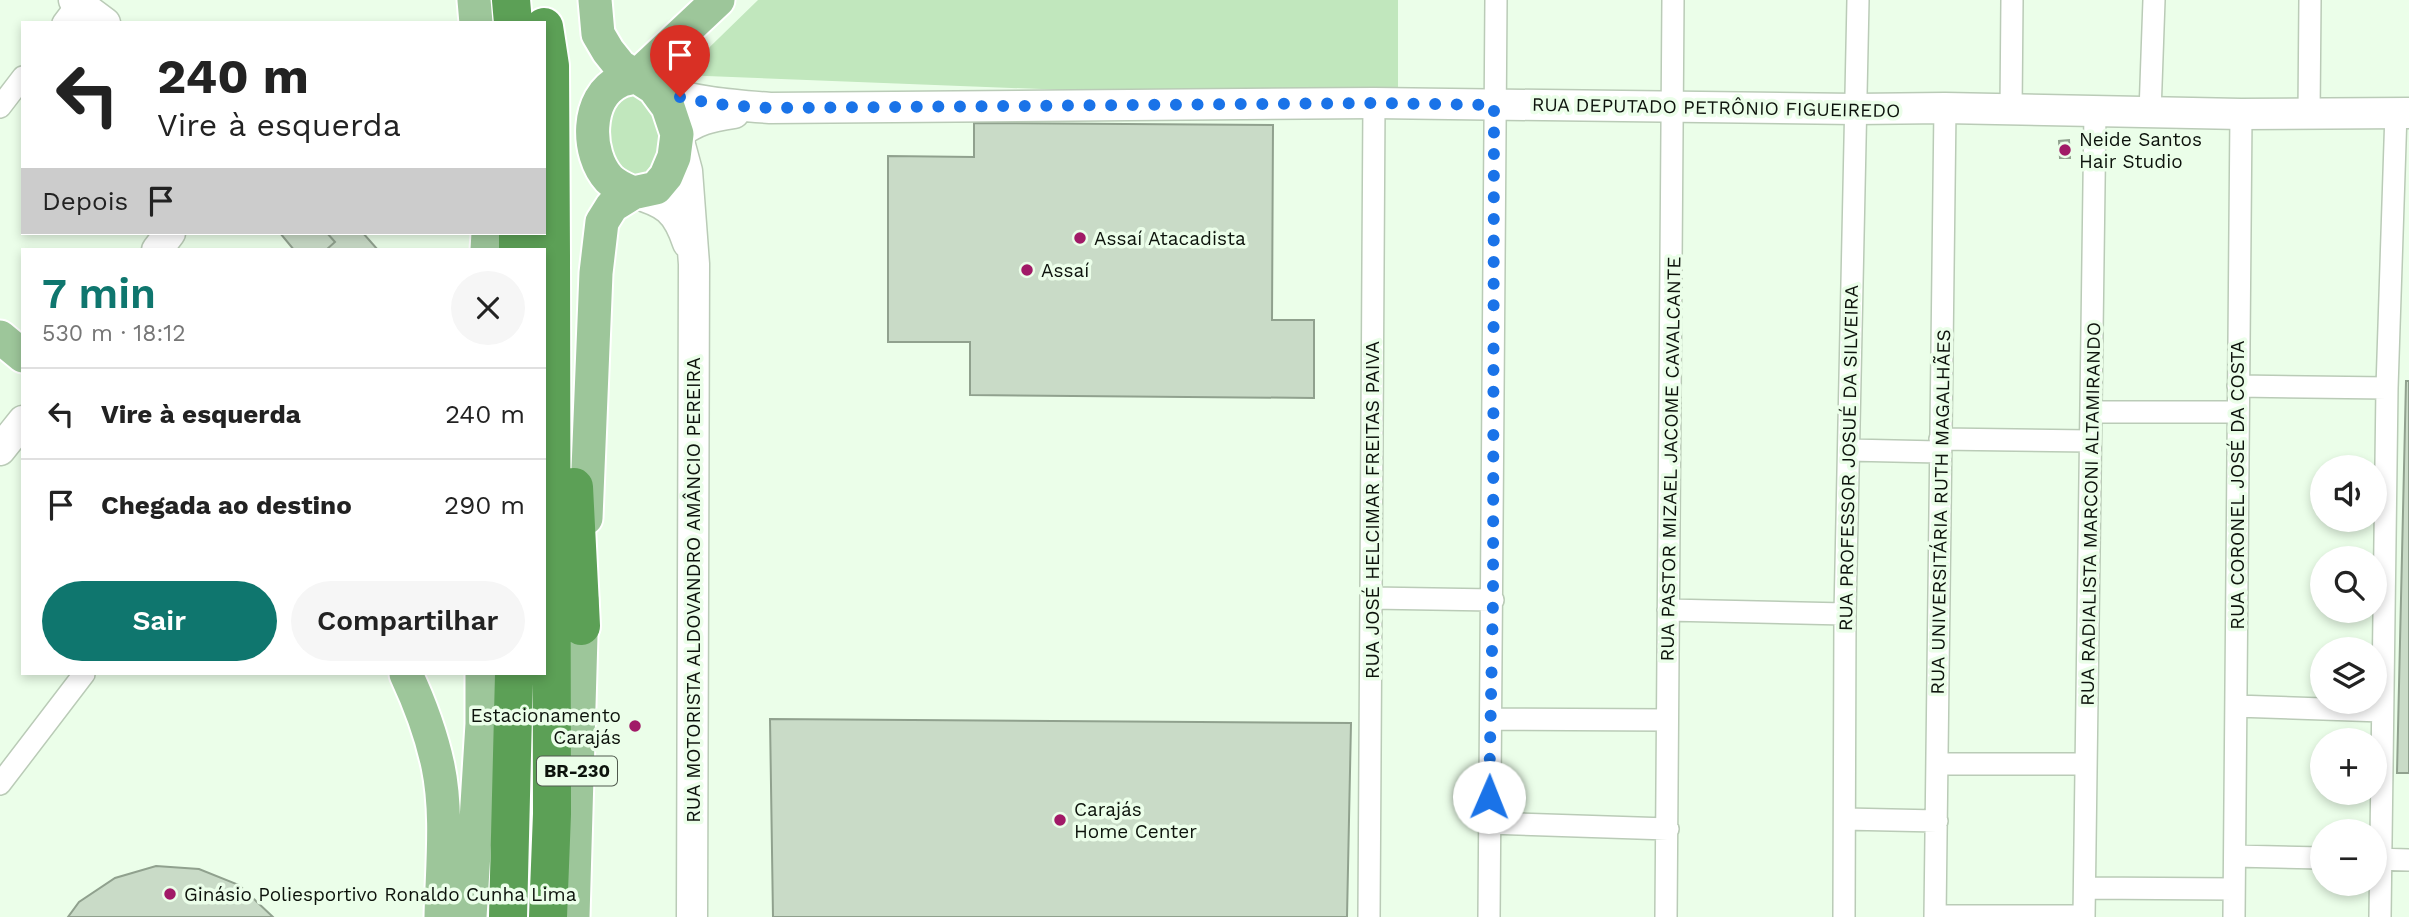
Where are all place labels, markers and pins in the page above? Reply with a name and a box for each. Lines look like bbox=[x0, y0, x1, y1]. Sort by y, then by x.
pin bbox=[650, 25, 710, 97]
place label: Neide Santos Hair Studio bbox=[2079, 128, 2202, 173]
marker: Neide Santos Hair Studio bbox=[2057, 142, 2073, 158]
place label: Assaí Atacadista bbox=[1094, 227, 1246, 250]
marker: Assaí Atacadista bbox=[1072, 230, 1088, 246]
place label: Assaí bbox=[1041, 259, 1089, 282]
marker: Assaí bbox=[1019, 262, 1035, 278]
place label: Estacionamento Carajás bbox=[470, 704, 621, 749]
marker: Estacionamento Carajás bbox=[627, 718, 643, 734]
place label: Carajás Home Center bbox=[1074, 798, 1197, 843]
marker: Carajás Home Center bbox=[1052, 812, 1068, 828]
place label: Ginásio Poliesportivo Ronaldo Cunha Lima bbox=[184, 883, 577, 906]
marker: Ginásio Poliesportivo Ronaldo Cunha Lima bbox=[162, 886, 178, 902]

